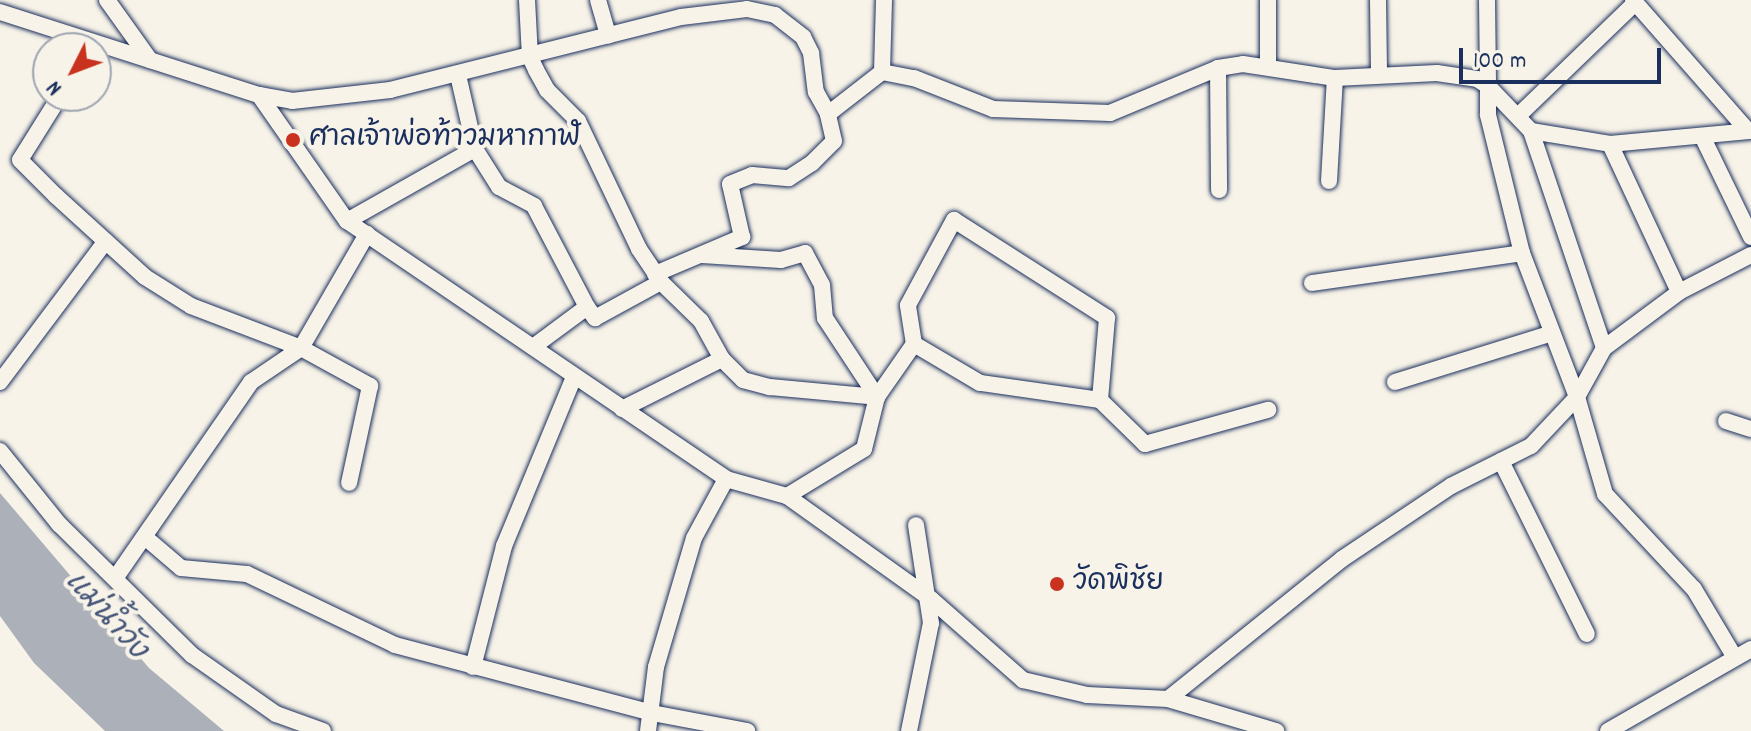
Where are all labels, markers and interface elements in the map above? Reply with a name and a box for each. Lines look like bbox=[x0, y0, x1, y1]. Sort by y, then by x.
north arrow bbox=[32, 32, 112, 112]
scale bar bbox=[1463, 32, 1665, 82]
text: 100 m bbox=[1473, 45, 1526, 79]
text: N bbox=[40, 73, 70, 101]
place label: ศาลเจ้าพ่อท้าวมหากาฬ bbox=[309, 123, 580, 157]
marker: ศาลเจ้าพ่อท้าวมหากาฬ bbox=[284, 131, 302, 149]
water label: แม่น้ำวัง bbox=[55, 566, 153, 668]
place label: วัดพิชัย bbox=[1073, 567, 1164, 601]
marker: วัดพิชัย bbox=[1048, 575, 1066, 593]

